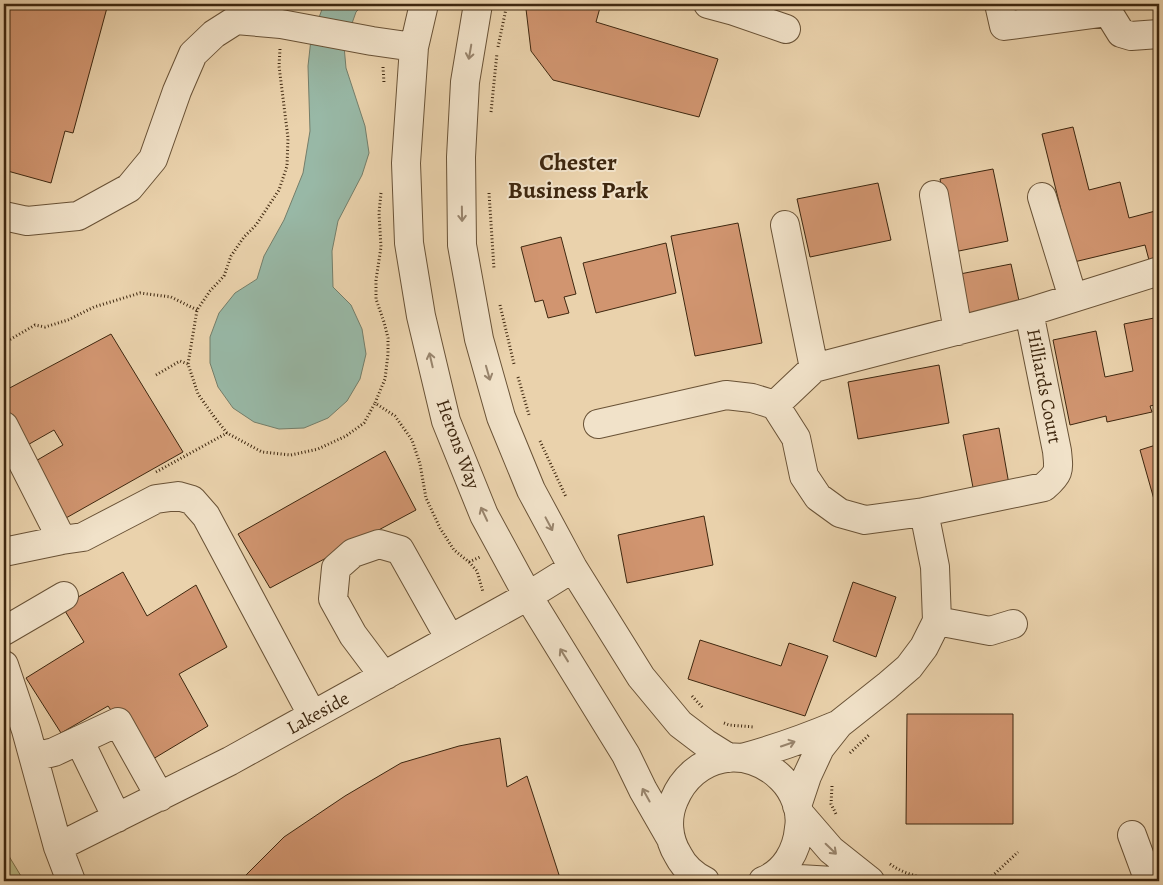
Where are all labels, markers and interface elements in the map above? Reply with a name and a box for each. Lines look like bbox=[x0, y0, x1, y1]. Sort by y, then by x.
one-way arrow bbox=[464, 43, 474, 59]
district label: Chester Business Park bbox=[508, 146, 649, 206]
one-way arrow bbox=[457, 206, 467, 222]
street label: Hilliards Court bbox=[1020, 326, 1068, 446]
one-way arrow bbox=[426, 353, 435, 369]
one-way arrow bbox=[484, 365, 494, 381]
street label: Herons Way bbox=[430, 395, 486, 493]
one-way arrow bbox=[479, 507, 488, 522]
one-way arrow bbox=[544, 516, 554, 531]
one-way arrow bbox=[559, 648, 569, 662]
street label: Lakeside bbox=[282, 685, 354, 741]
one-way arrow bbox=[780, 739, 796, 748]
one-way arrow bbox=[641, 788, 651, 803]
one-way arrow bbox=[825, 843, 837, 855]

